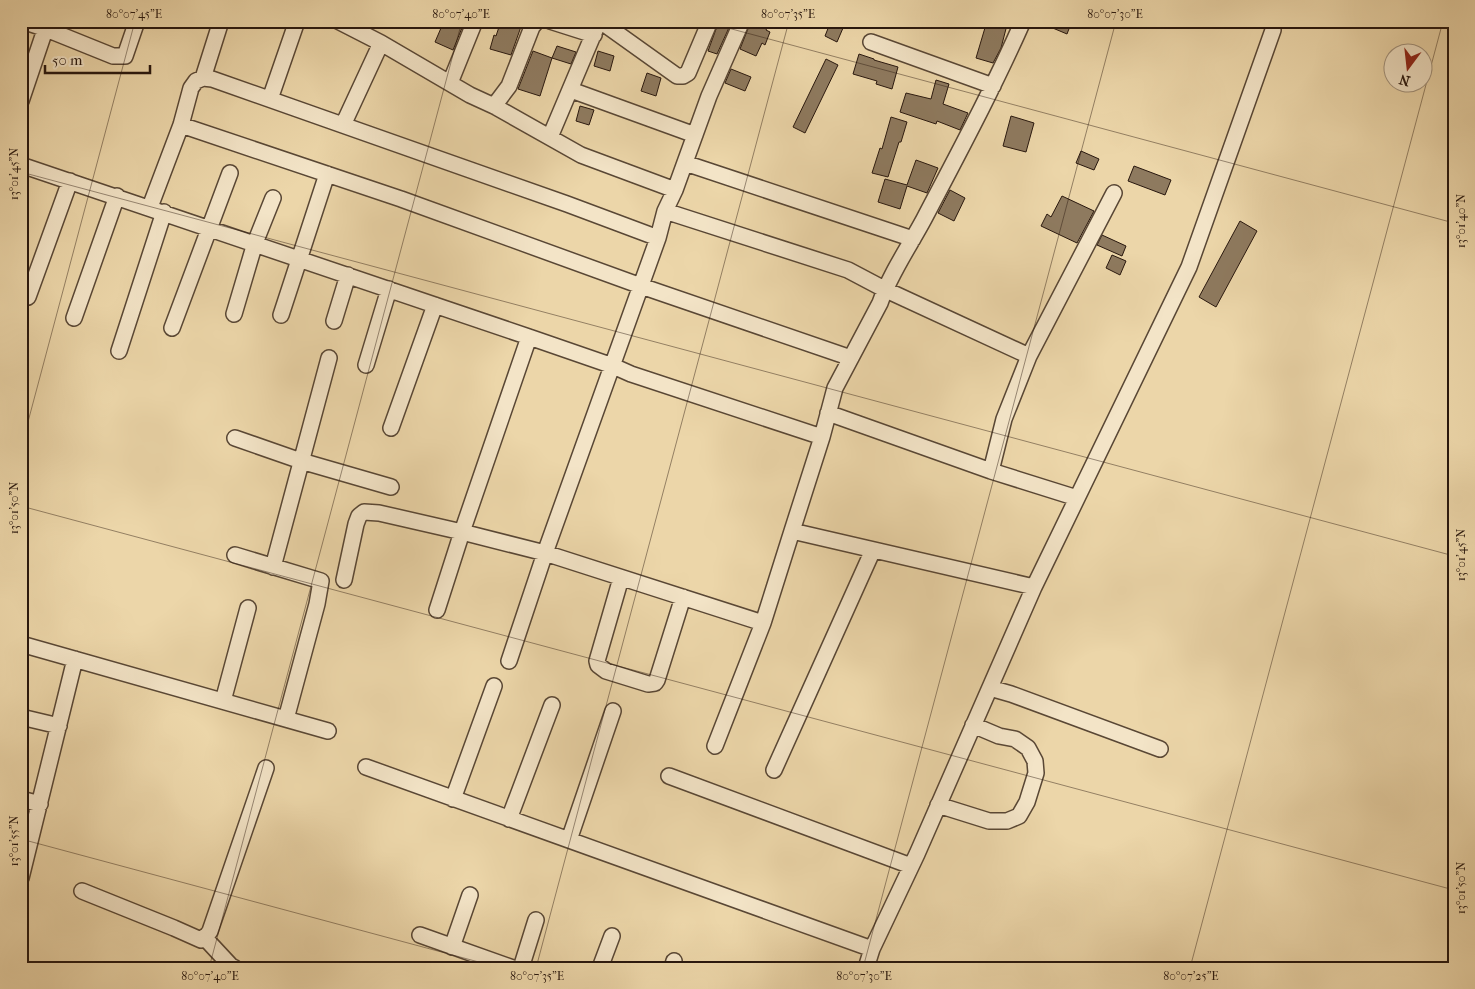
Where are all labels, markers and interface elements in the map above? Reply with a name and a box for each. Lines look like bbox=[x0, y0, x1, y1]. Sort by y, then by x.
text: 80°07'45"E bbox=[106, 7, 162, 21]
text: 80°07'40"E bbox=[432, 7, 490, 21]
text: 80°07'35"E bbox=[761, 7, 815, 21]
text: 80°07'30"E bbox=[1087, 7, 1143, 21]
scale bar bbox=[45, 42, 150, 74]
north arrow bbox=[1382, 42, 1432, 92]
text: 50 m bbox=[52, 51, 83, 69]
text: N bbox=[1397, 70, 1412, 90]
text: 13°01'45"N bbox=[7, 148, 21, 200]
text: 13°01'40"N bbox=[1454, 194, 1468, 248]
text: 13°01'50"N bbox=[7, 482, 21, 534]
text: 13°01'45"N bbox=[1454, 529, 1468, 581]
text: 13°01'55"N bbox=[7, 815, 21, 867]
text: 13°01'50"N bbox=[1454, 862, 1468, 914]
text: 80°07'40"E bbox=[181, 969, 239, 983]
text: 80°07'35"E bbox=[510, 969, 564, 983]
text: 80°07'30"E bbox=[836, 969, 892, 983]
text: 80°07'25"E bbox=[1163, 969, 1219, 983]

